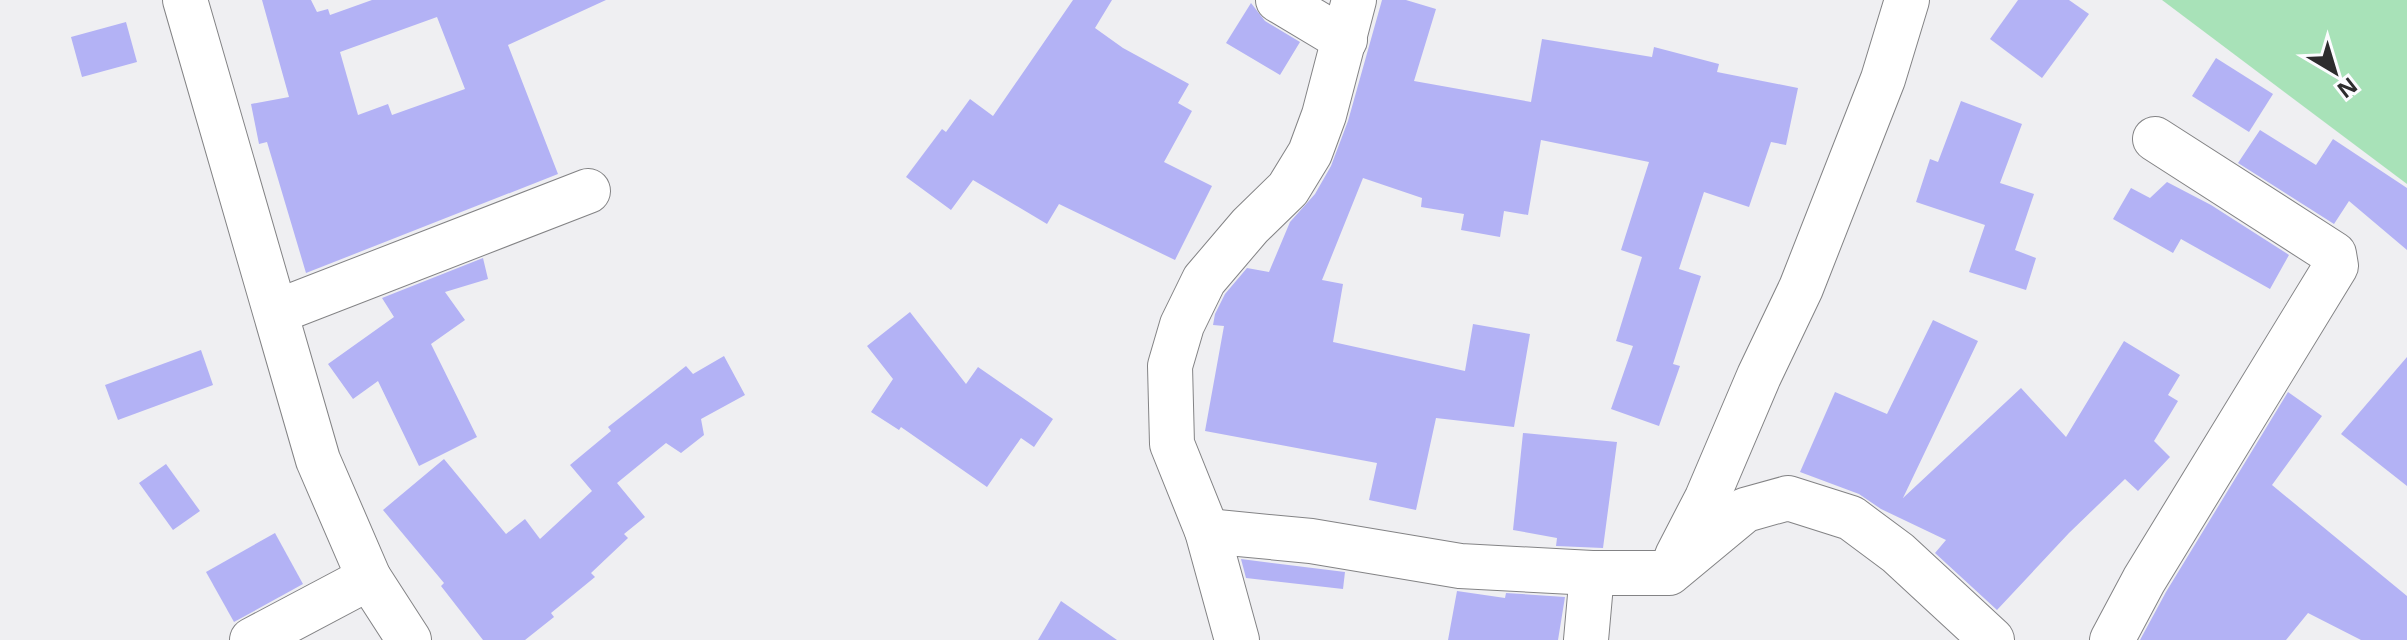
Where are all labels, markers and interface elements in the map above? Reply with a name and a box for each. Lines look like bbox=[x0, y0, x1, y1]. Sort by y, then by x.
north arrow bbox=[2295, 32, 2375, 112]
text: N bbox=[2332, 71, 2364, 106]

